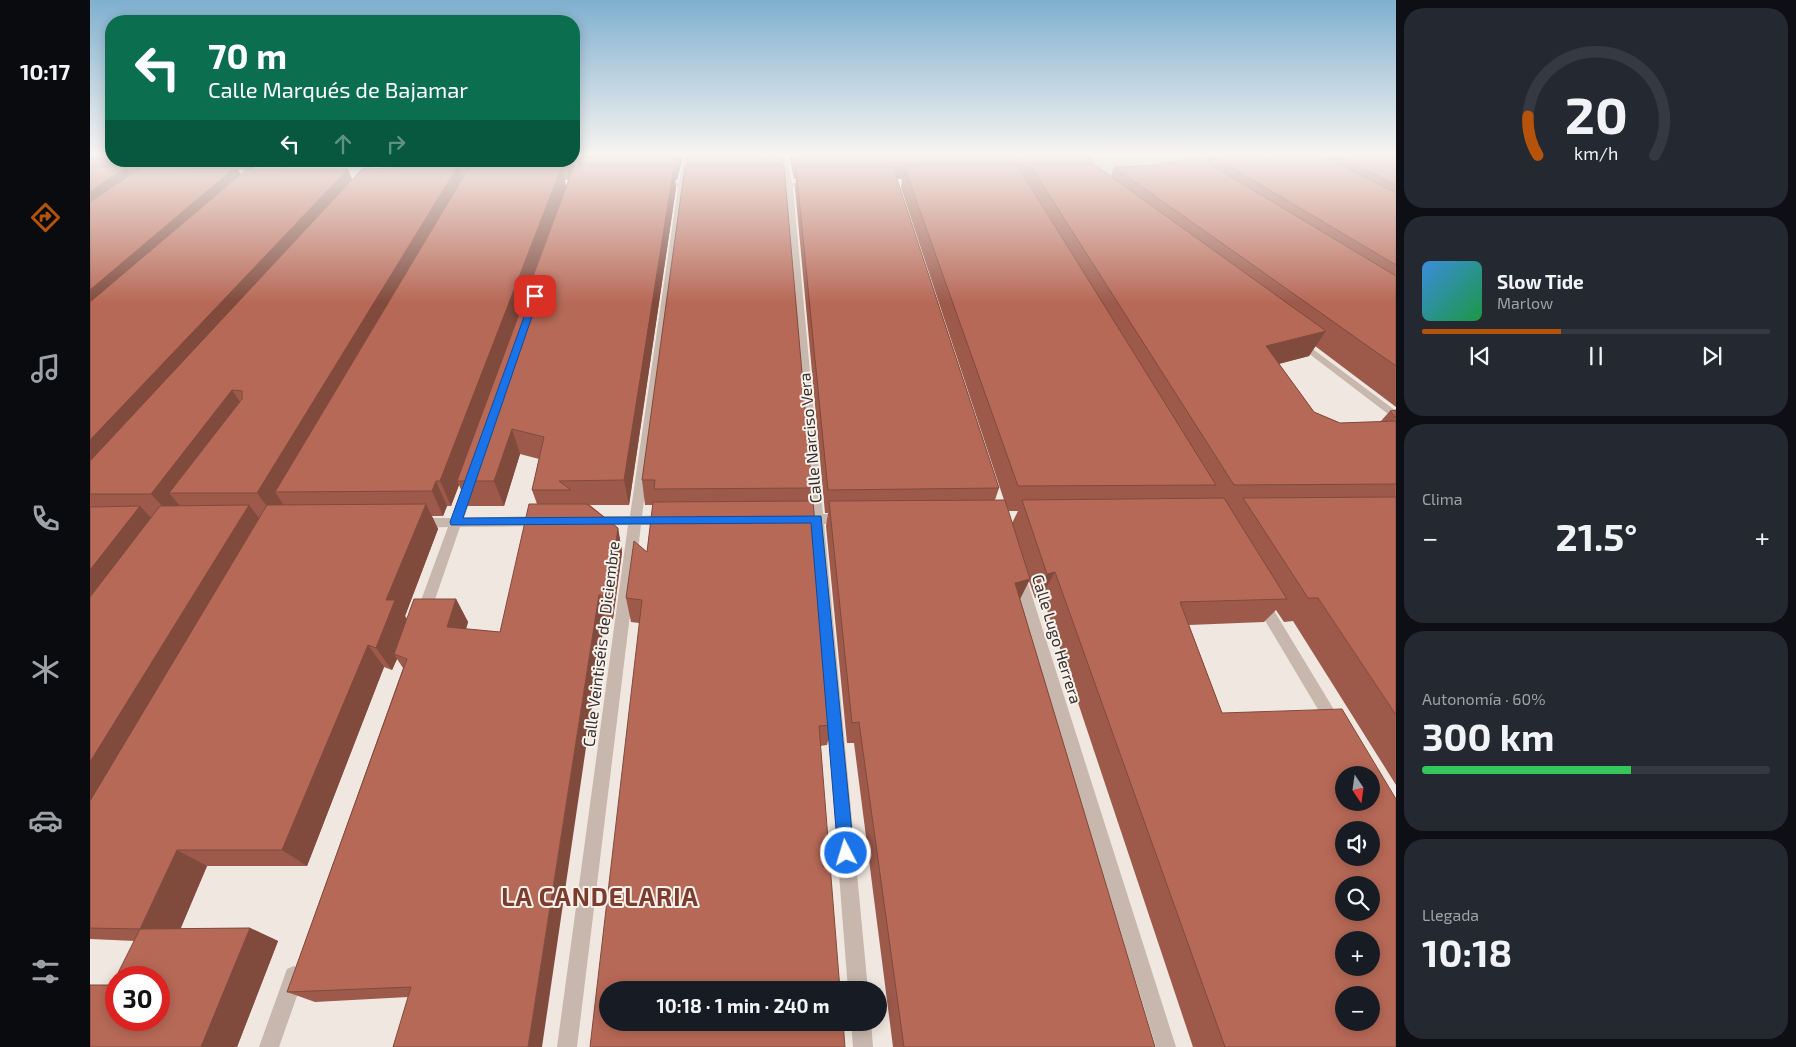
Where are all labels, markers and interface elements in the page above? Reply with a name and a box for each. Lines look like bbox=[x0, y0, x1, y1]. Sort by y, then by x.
text: 70 m bbox=[208, 34, 287, 76]
icon: left bbox=[125, 35, 190, 100]
text: 10:17 bbox=[20, 58, 70, 84]
text: Calle Marqués de Bajamar bbox=[208, 76, 468, 102]
text: 20 bbox=[1564, 82, 1628, 144]
icon: left bbox=[276, 130, 304, 158]
icon: ahead bbox=[329, 130, 357, 158]
icon: right bbox=[382, 130, 410, 158]
text: km/h bbox=[1574, 142, 1618, 164]
icon: directions bbox=[28, 200, 63, 235]
text: Slow Tide bbox=[1497, 270, 1584, 293]
pin bbox=[514, 275, 556, 317]
icon: arrive bbox=[521, 282, 549, 310]
text: Marlow bbox=[1497, 293, 1553, 312]
icon: previous bbox=[1466, 342, 1494, 370]
icon: pause bbox=[1582, 342, 1610, 370]
icon: next bbox=[1698, 342, 1726, 370]
icon: music bbox=[28, 351, 63, 386]
street label: Calle Narciso Vera bbox=[794, 372, 825, 504]
text: Clima bbox=[1422, 489, 1463, 508]
icon: phone bbox=[28, 501, 63, 536]
text: 21.5° bbox=[1556, 513, 1637, 559]
text: − bbox=[1422, 520, 1438, 554]
text: + bbox=[1755, 520, 1770, 554]
street label: Calle Veintiséis de Diciembre bbox=[578, 540, 623, 748]
street label: Calle Lugo Herrera bbox=[1029, 572, 1086, 706]
icon: climate bbox=[28, 652, 63, 687]
text: Autonomía · 60% bbox=[1422, 689, 1545, 708]
text: 300 km bbox=[1422, 713, 1554, 759]
north arrow bbox=[1335, 766, 1380, 811]
map controls bbox=[1335, 766, 1380, 1031]
icon: car bbox=[28, 803, 63, 838]
button: sound bbox=[1335, 821, 1380, 866]
position arrow bbox=[819, 826, 871, 878]
button: search bbox=[1335, 876, 1380, 921]
district label: LA CANDELARIA bbox=[501, 881, 699, 911]
text: Llegada bbox=[1422, 905, 1479, 924]
text: 10:18 bbox=[1422, 929, 1512, 975]
button: + bbox=[1335, 931, 1380, 976]
icon: filters bbox=[28, 954, 63, 989]
speed limit sign: 30 bbox=[105, 966, 170, 1031]
button: − bbox=[1335, 986, 1380, 1031]
text: 10:18 · 1 min · 240 m bbox=[657, 994, 829, 1017]

